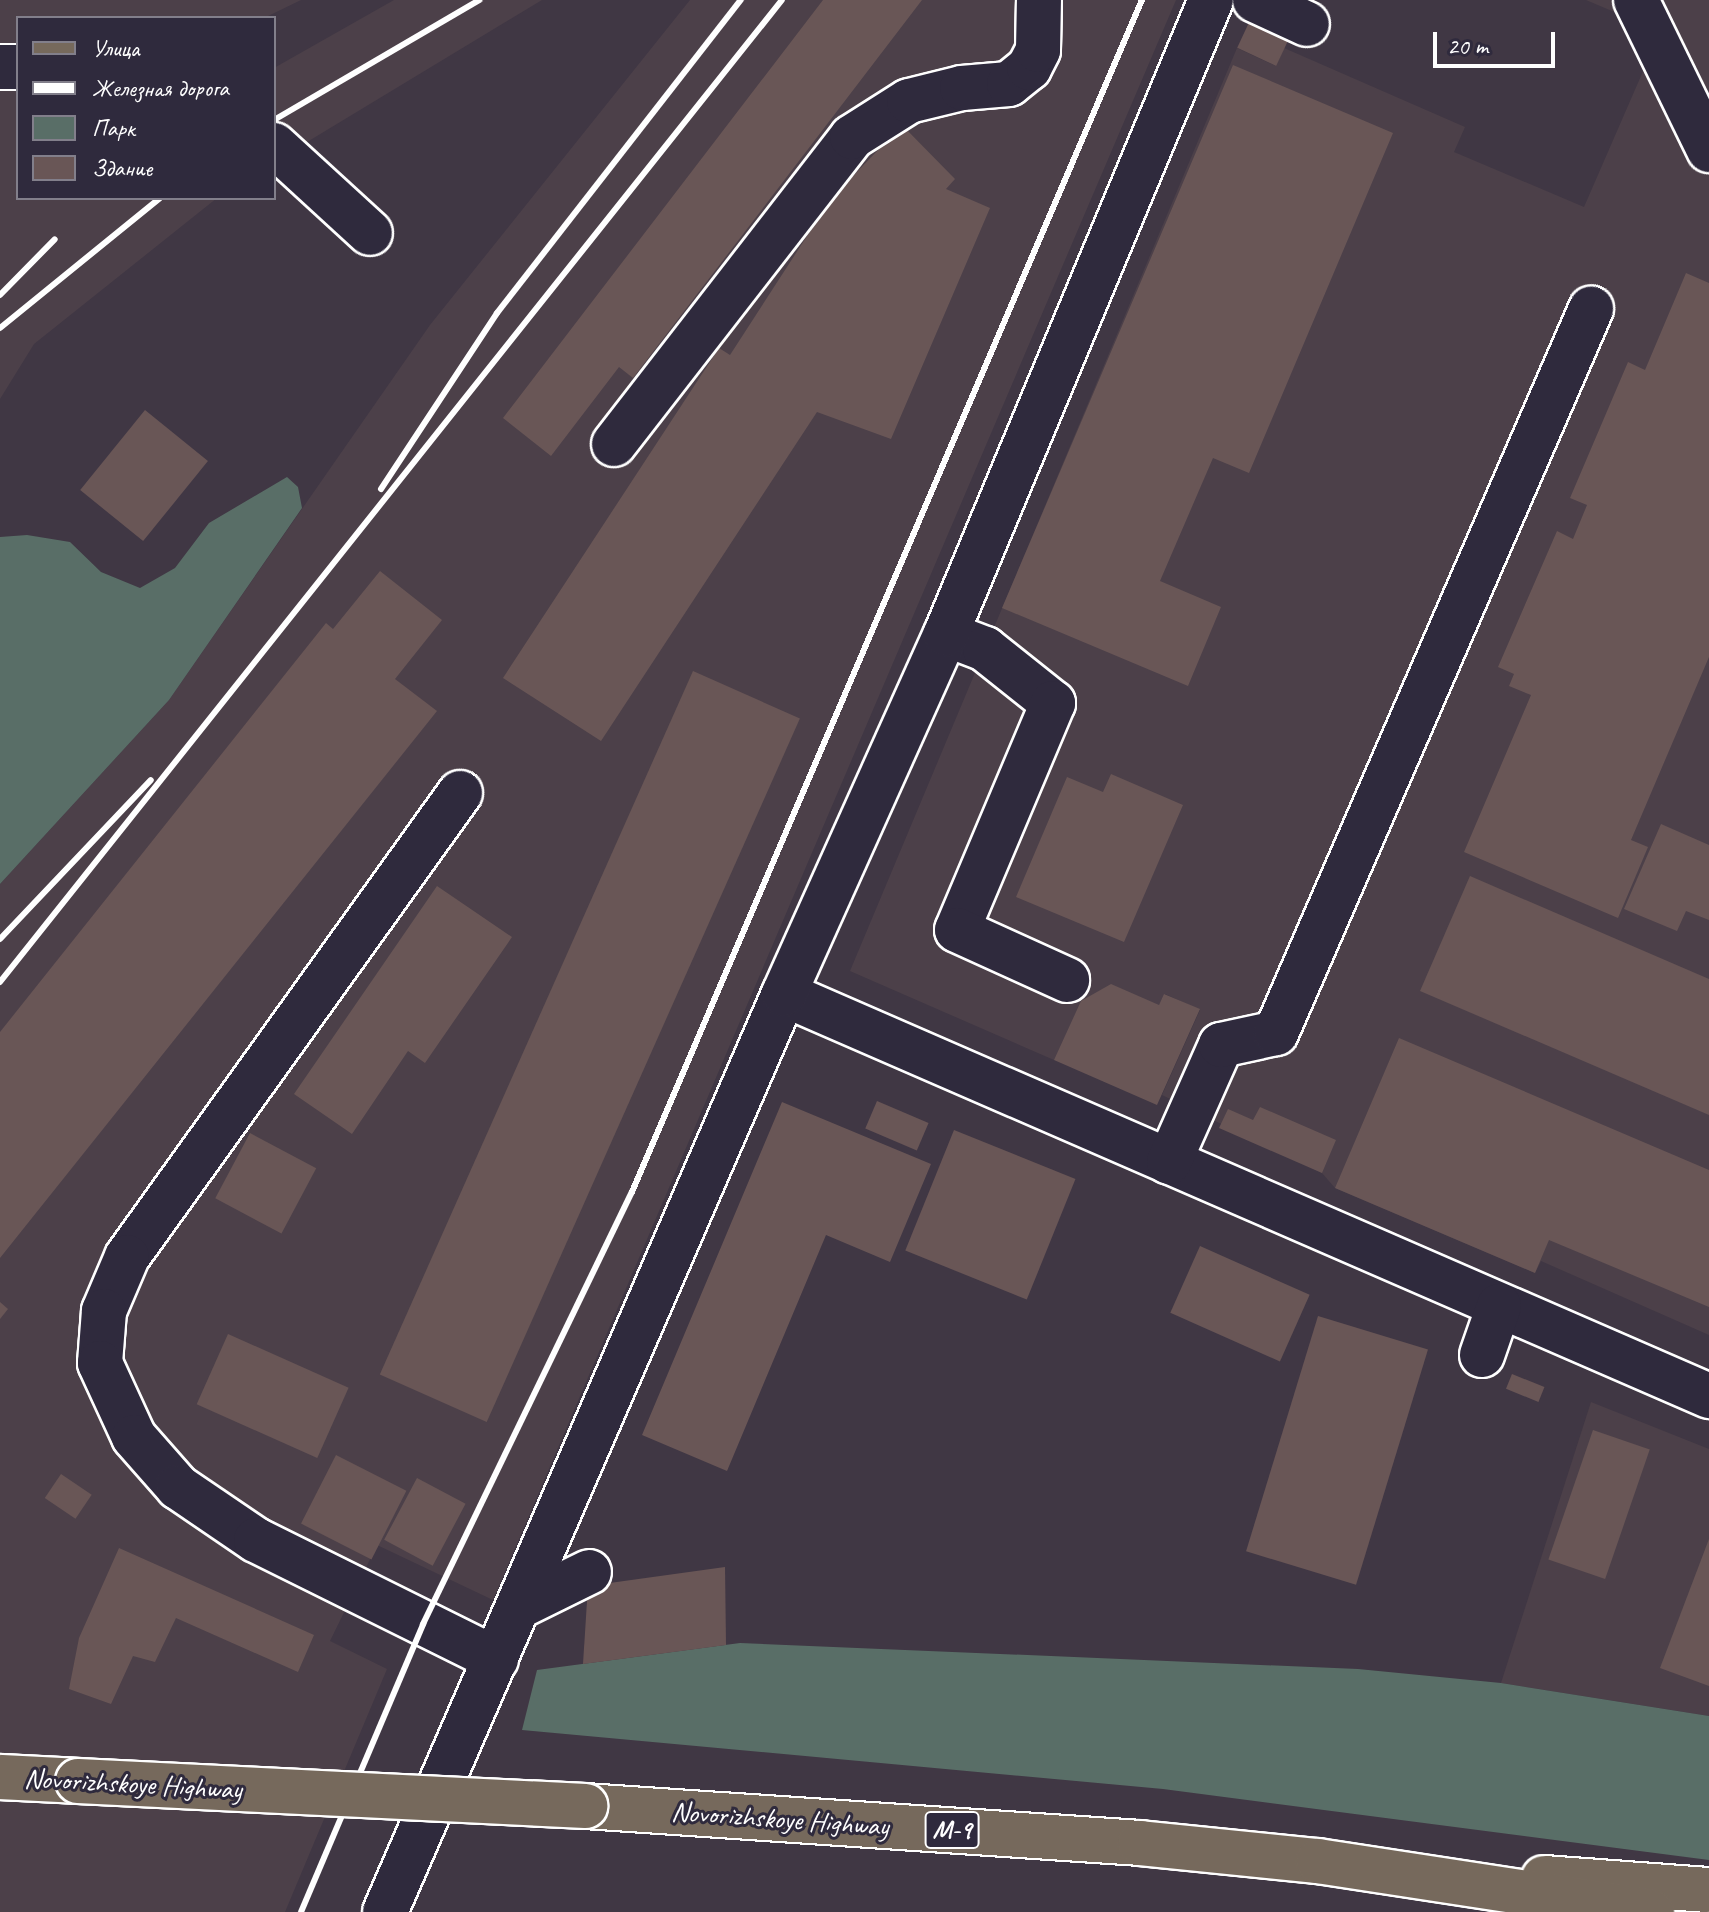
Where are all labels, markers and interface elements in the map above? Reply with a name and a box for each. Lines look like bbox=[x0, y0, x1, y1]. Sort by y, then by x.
legend bbox=[16, 16, 276, 200]
scale bar bbox=[1437, 16, 1559, 66]
text: 20 m bbox=[1447, 31, 1488, 61]
text: Улица bbox=[92, 33, 140, 63]
text: Железная дорога bbox=[92, 73, 229, 103]
text: Парк bbox=[92, 113, 135, 143]
text: Здание bbox=[92, 153, 152, 183]
street label: Novorizhskoye Highway bbox=[24, 1762, 242, 1806]
street label: Novorizhskoye Highway bbox=[671, 1795, 889, 1843]
road number: М-9 bbox=[924, 1808, 980, 1852]

